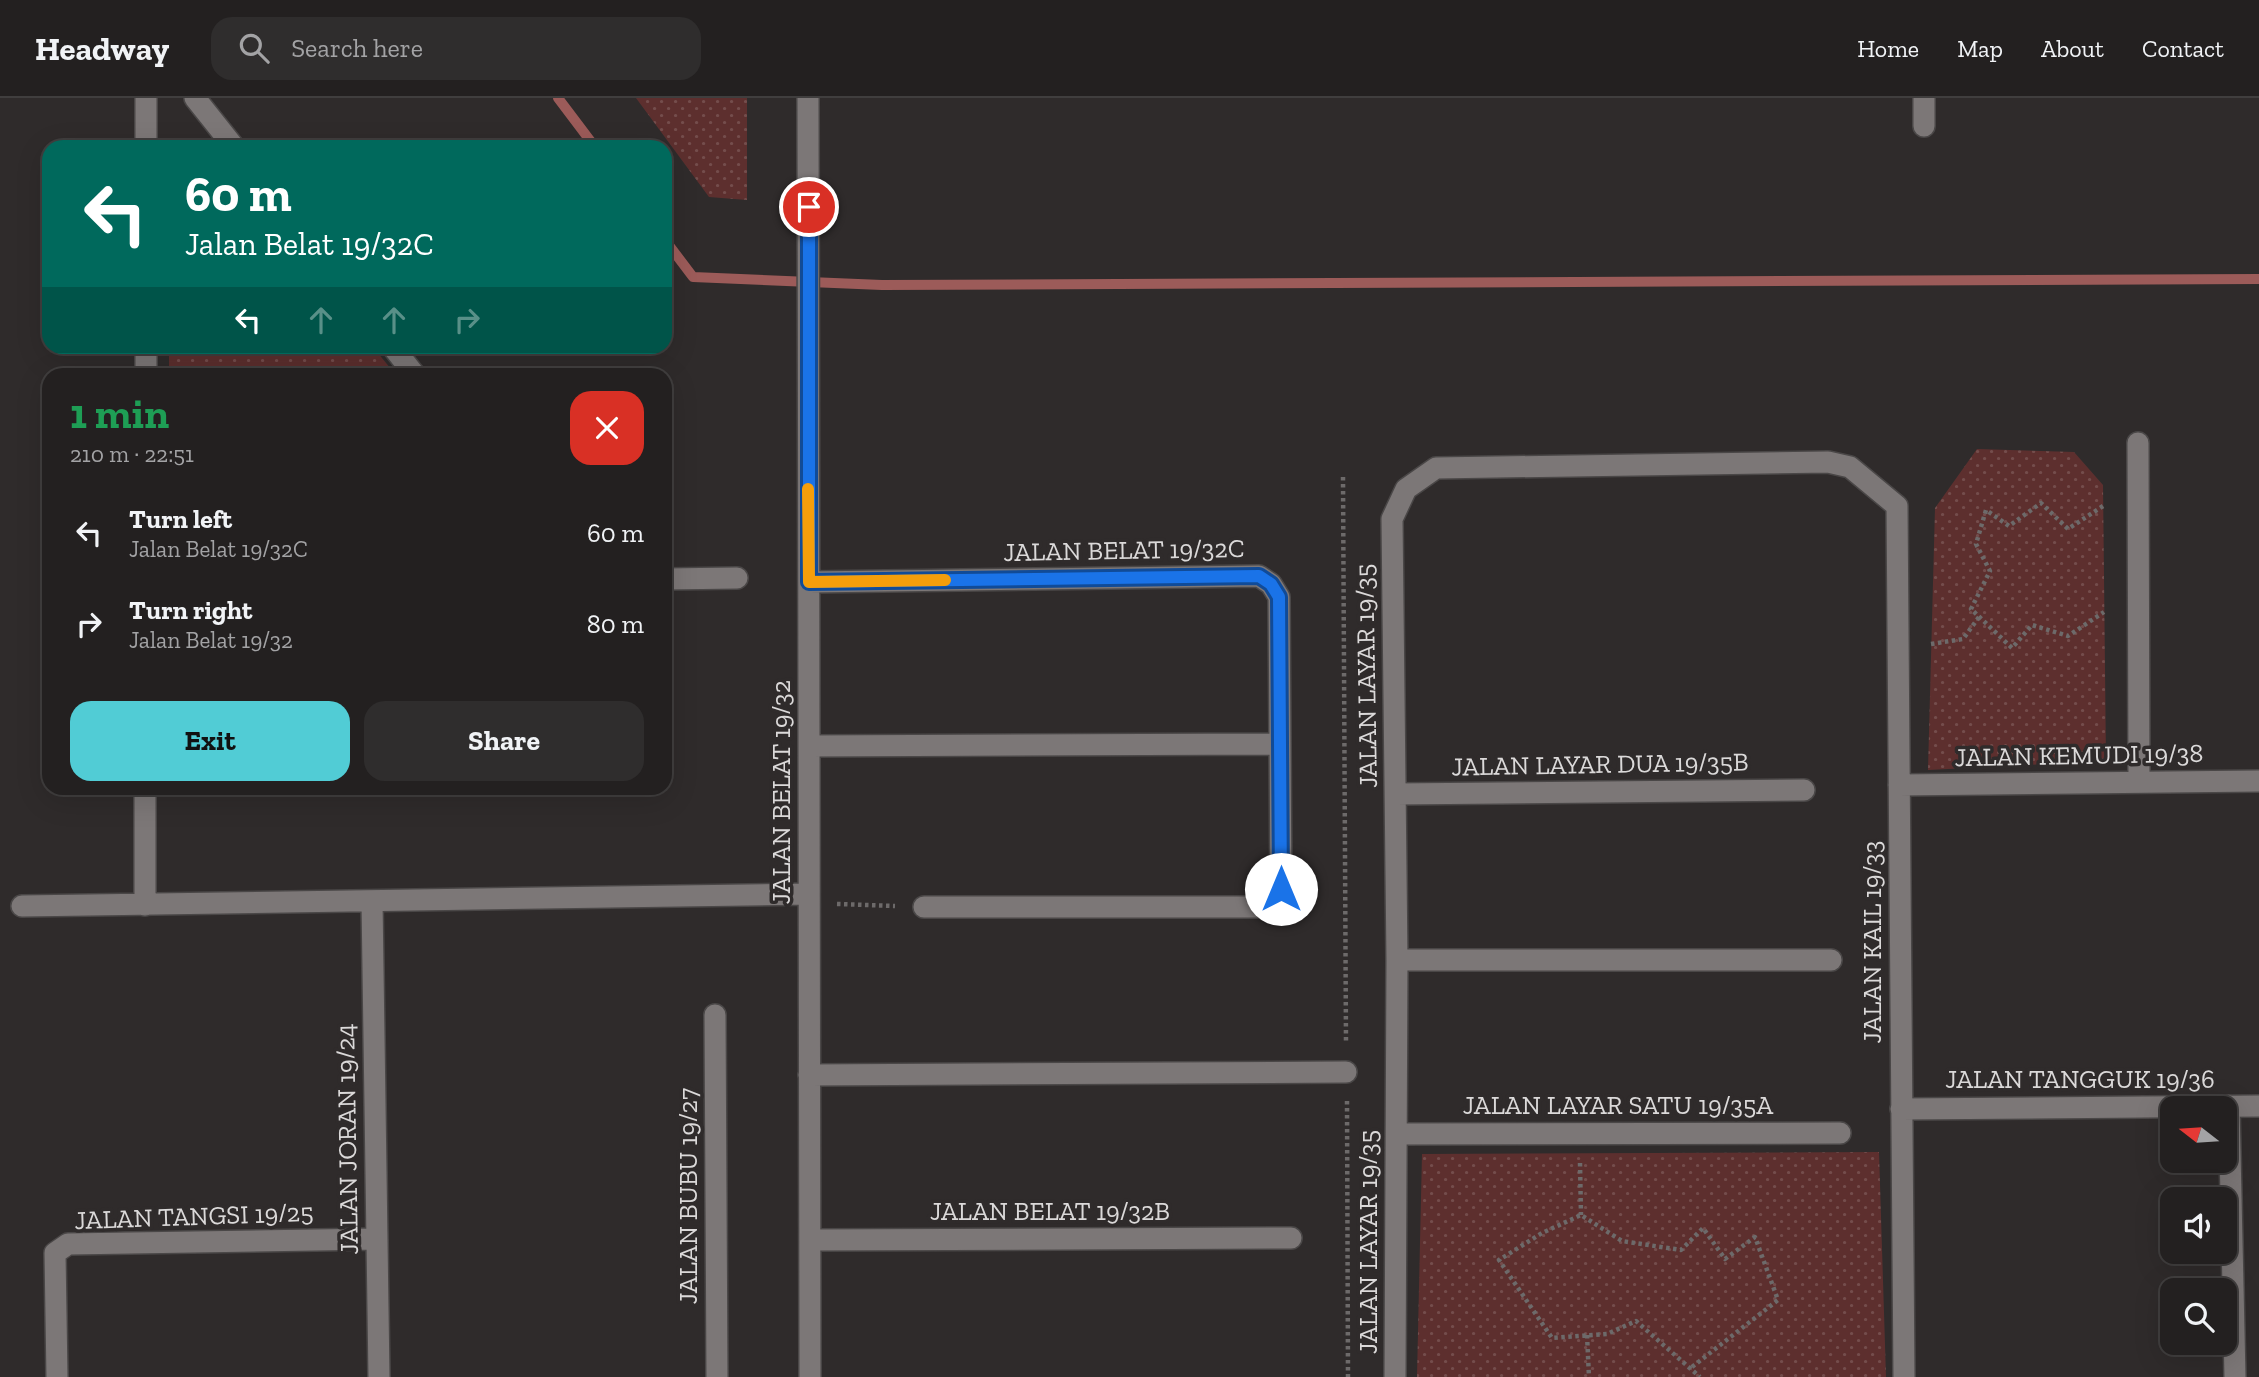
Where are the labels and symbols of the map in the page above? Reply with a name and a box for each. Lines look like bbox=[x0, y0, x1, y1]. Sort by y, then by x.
pin bbox=[779, 177, 839, 237]
street label: JALAN BELAT 19/32C bbox=[1003, 532, 1245, 568]
street label: JALAN LAYAR 19/35 bbox=[1348, 564, 1384, 788]
street label: JALAN BELAT 19/32 bbox=[765, 680, 797, 904]
street label: JALAN KEMUDI 19/38 bbox=[1954, 737, 2204, 773]
street label: JALAN LAYAR DUA 19/35B bbox=[1451, 745, 1749, 783]
street label: JALAN KAIL 19/33 bbox=[1856, 840, 1888, 1044]
position arrow bbox=[1244, 852, 1318, 926]
street label: JALAN JORAN 19/24 bbox=[329, 1023, 365, 1255]
street label: JALAN TANGGUK 19/36 bbox=[1945, 1063, 2215, 1095]
street label: JALAN BUBU 19/27 bbox=[672, 1088, 704, 1304]
street label: JALAN LAYAR SATU 19/35A bbox=[1463, 1089, 1774, 1121]
north arrow bbox=[2160, 1096, 2236, 1172]
street label: JALAN LAYAR 19/35 bbox=[1352, 1130, 1384, 1354]
street label: JALAN BELAT 19/32B bbox=[930, 1195, 1170, 1227]
street label: JALAN TANGSI 19/25 bbox=[74, 1196, 314, 1236]

